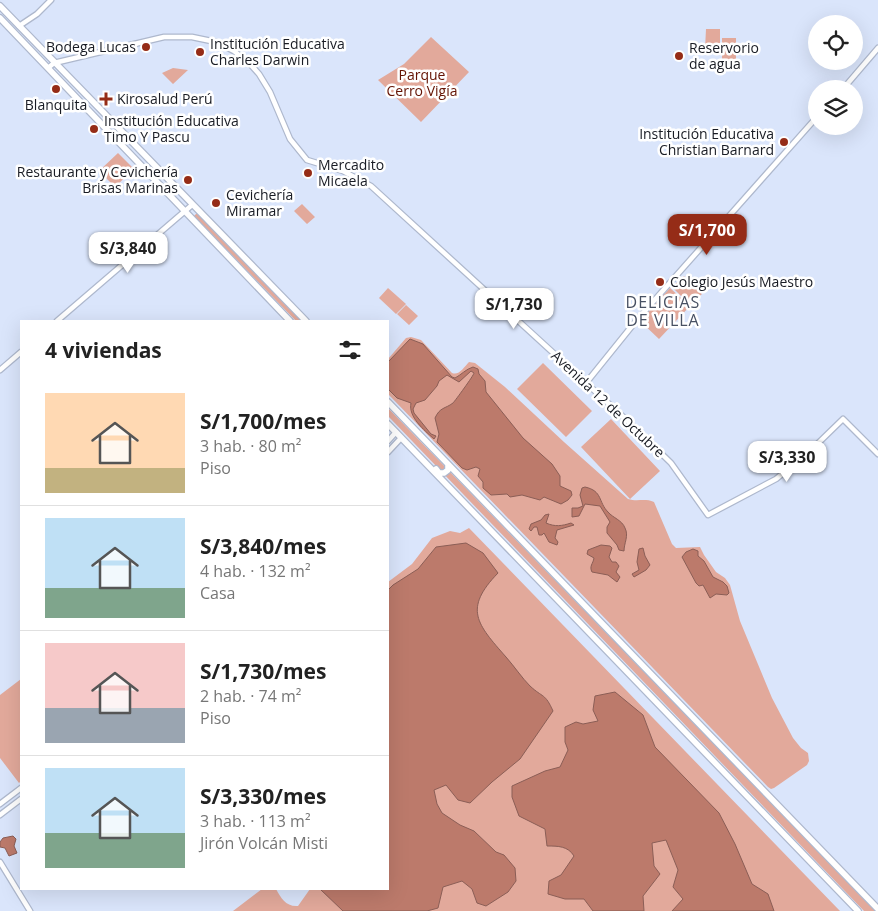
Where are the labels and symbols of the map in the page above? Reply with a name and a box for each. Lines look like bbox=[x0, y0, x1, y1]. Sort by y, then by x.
place label: Institución Educativa Charles Darwin bbox=[210, 34, 345, 69]
place label: Bodega Lucas bbox=[46, 37, 136, 56]
place label: Reservorio de agua bbox=[689, 38, 759, 73]
marker: Bodega Lucas bbox=[140, 41, 152, 53]
marker: Institución Educativa Charles Darwin bbox=[194, 46, 206, 58]
marker: Reservorio de agua bbox=[673, 50, 685, 62]
park label: Parque Cerro Vigía bbox=[387, 65, 457, 100]
marker: Blanquita bbox=[50, 83, 62, 95]
place label: Kirosalud Perú bbox=[117, 89, 213, 108]
marker: Kirosalud Perú bbox=[99, 92, 113, 106]
place label: Blanquita bbox=[25, 95, 87, 114]
place label: Institución Educativa Timo Y Pascu bbox=[104, 111, 239, 146]
marker: Institución Educativa Timo Y Pascu bbox=[88, 123, 100, 135]
place label: Institución Educativa Christian Barnard bbox=[639, 124, 774, 159]
marker: Institución Educativa Christian Barnard bbox=[778, 136, 790, 148]
place label: Mercadito Micaela bbox=[318, 155, 384, 190]
place label: Restaurante y Cevichería Brisas Marinas bbox=[17, 162, 178, 197]
marker: Mercadito Micaela bbox=[302, 167, 314, 179]
marker: Restaurante y Cevichería Brisas Marinas bbox=[182, 174, 194, 186]
place label: Cevichería Miramar bbox=[226, 185, 293, 220]
marker: Cevichería Miramar bbox=[210, 197, 222, 209]
pin: S/1,700 bbox=[661, 214, 753, 256]
pin: S/3,840 bbox=[82, 232, 174, 274]
place label: Colegio Jesús Maestro bbox=[670, 272, 813, 291]
marker: Colegio Jesús Maestro bbox=[654, 276, 666, 288]
pin: S/1,730 bbox=[468, 288, 560, 330]
district label: DELICIAS DE VILLA bbox=[626, 291, 700, 331]
street label: Avenida 12 de Octubre bbox=[547, 346, 669, 461]
pin: S/3,330 bbox=[741, 440, 833, 483]

